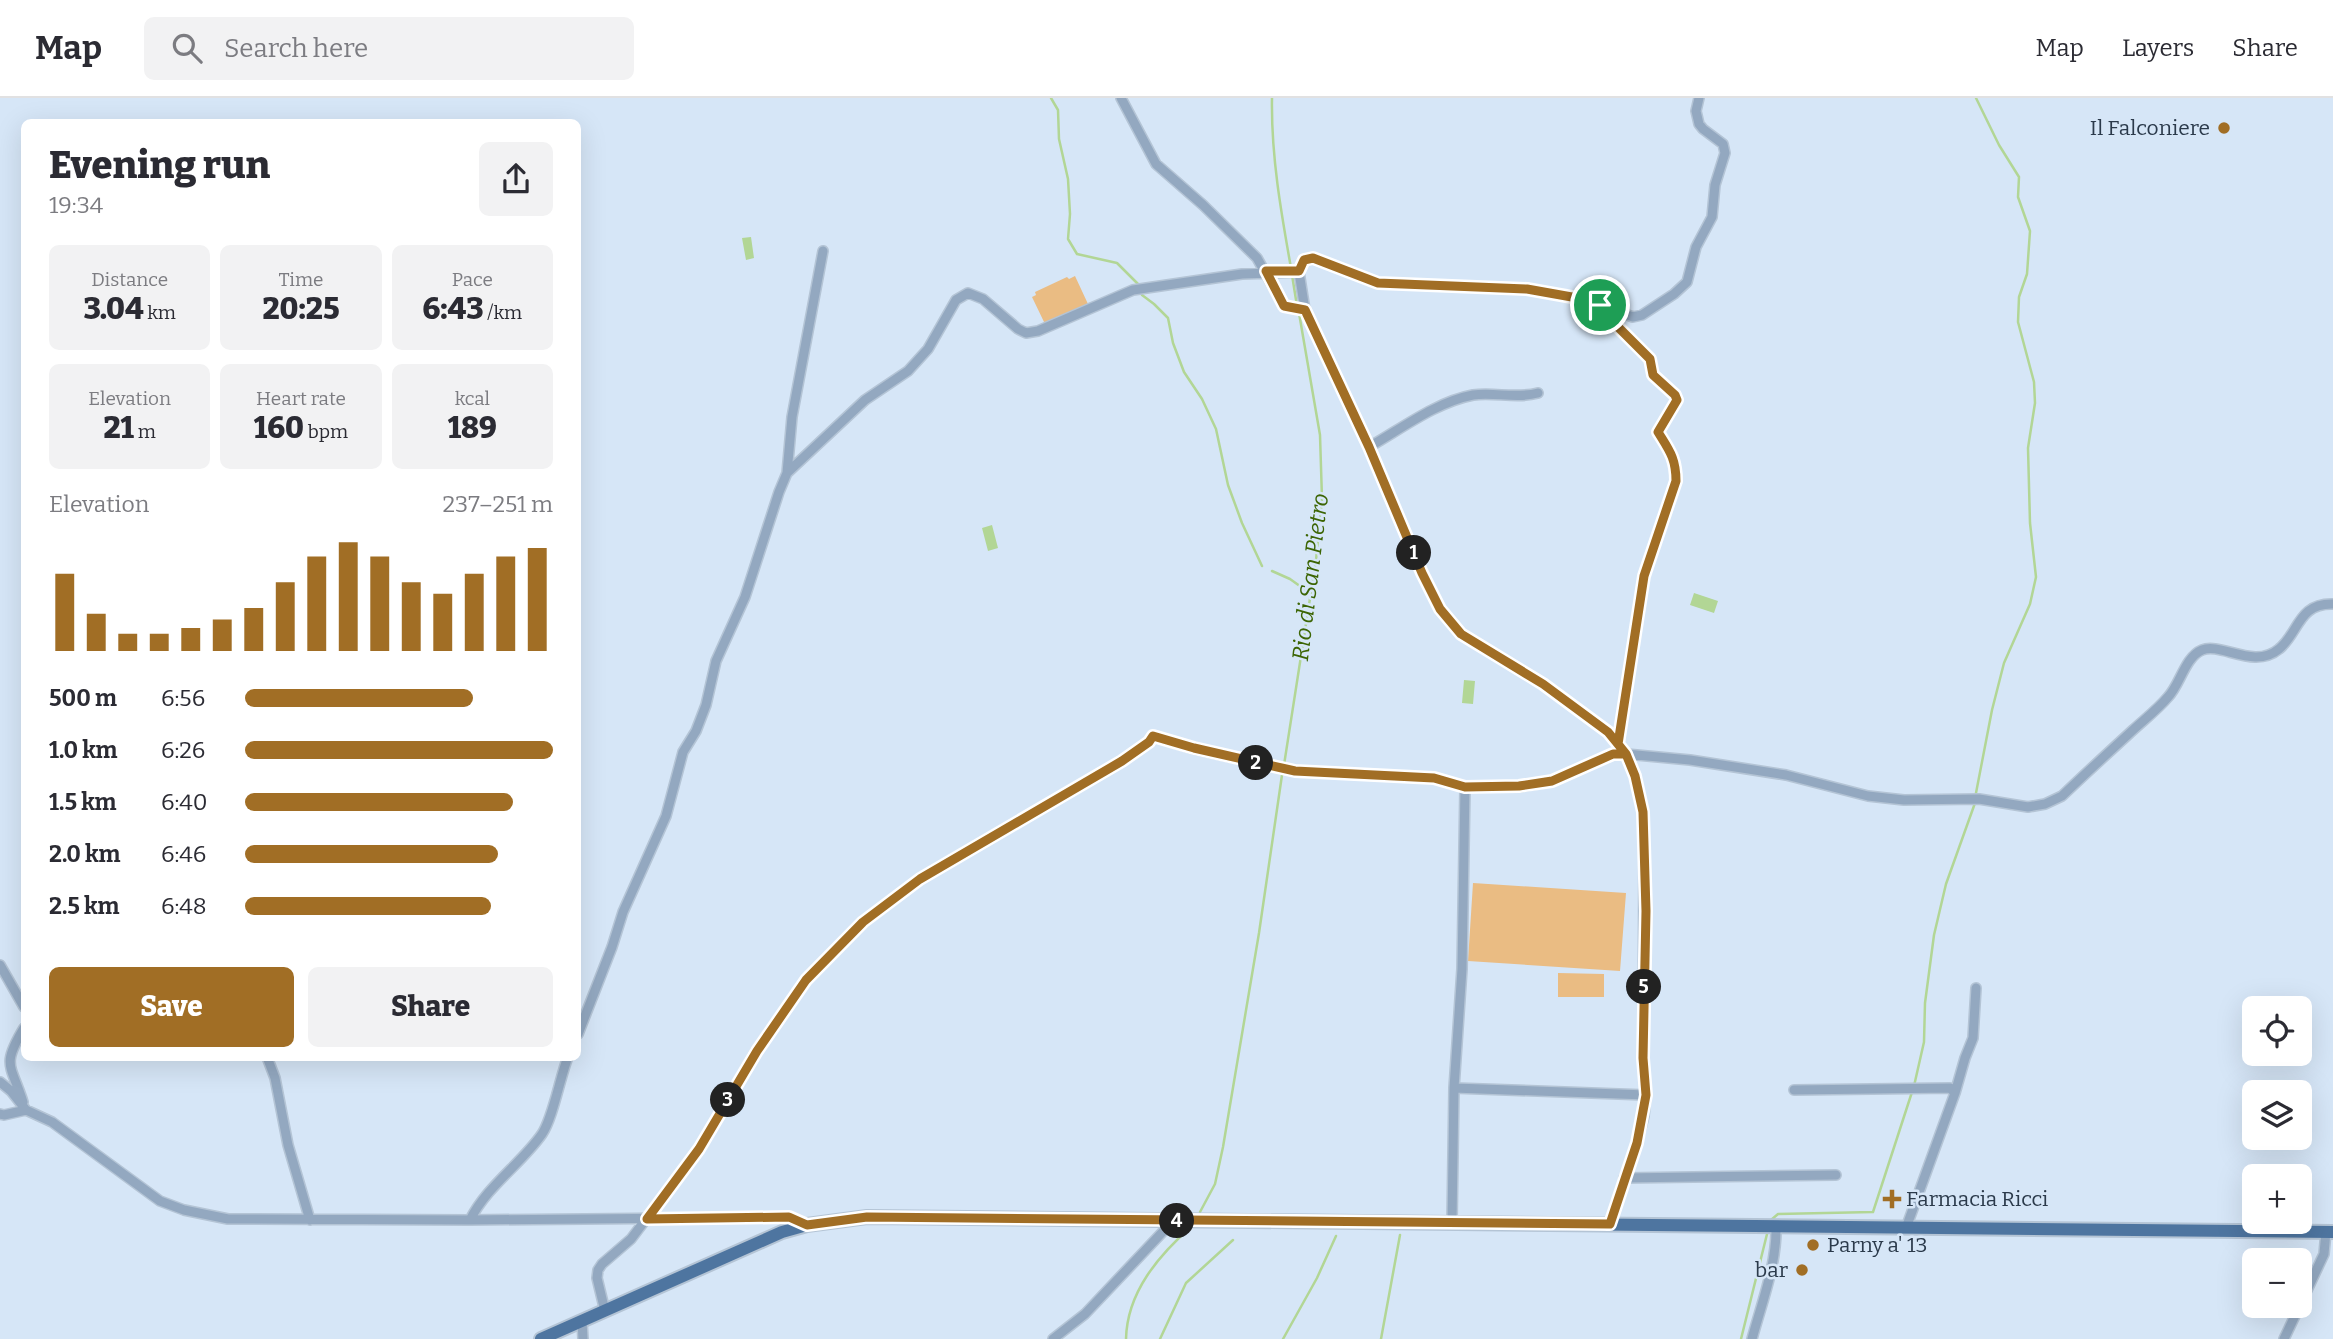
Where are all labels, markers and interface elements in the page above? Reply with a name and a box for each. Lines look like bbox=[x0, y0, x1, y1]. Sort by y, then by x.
search box bbox=[144, 17, 634, 80]
text: Map bbox=[35, 28, 102, 68]
icon: search bbox=[168, 29, 206, 67]
text: Search here bbox=[224, 33, 368, 64]
text: Map bbox=[2036, 34, 2084, 62]
text: Layers bbox=[2122, 34, 2194, 62]
text: Share bbox=[2232, 34, 2298, 62]
place label: Il Falconiere bbox=[2090, 115, 2210, 141]
marker: Il Falconiere bbox=[2216, 120, 2232, 136]
text: Evening run bbox=[49, 142, 270, 188]
button: share bbox=[479, 142, 553, 216]
text: 19:34 bbox=[49, 191, 103, 219]
text: Distance bbox=[91, 268, 168, 291]
text: Time bbox=[279, 268, 323, 291]
text: Pace bbox=[452, 268, 493, 291]
pin bbox=[1570, 275, 1630, 335]
icon: arrive bbox=[1581, 286, 1619, 324]
text: 3.04 bbox=[83, 291, 144, 327]
text: 20:25 bbox=[262, 291, 340, 327]
text: 6:43 bbox=[422, 291, 484, 327]
text: km bbox=[144, 301, 176, 324]
text: /km bbox=[484, 301, 522, 324]
text: Elevation bbox=[88, 387, 171, 410]
text: Heart rate bbox=[256, 387, 346, 410]
text: kcal bbox=[455, 387, 490, 410]
text: 21 bbox=[103, 410, 134, 446]
text: 160 bbox=[254, 410, 304, 446]
text: 189 bbox=[448, 410, 497, 446]
text: m bbox=[134, 420, 156, 443]
text: bpm bbox=[304, 420, 348, 443]
text: Elevation bbox=[49, 490, 149, 518]
text: 237–251 m bbox=[443, 490, 553, 518]
water label: Rio di San Pietro bbox=[1286, 492, 1334, 662]
pin: 1 bbox=[1396, 536, 1432, 570]
text: 1 bbox=[1409, 541, 1418, 564]
text: 500 m bbox=[49, 684, 117, 712]
text: 6:56 bbox=[161, 684, 205, 712]
text: 1.0 km bbox=[49, 736, 118, 764]
text: 6:26 bbox=[161, 736, 205, 764]
pin: 2 bbox=[1238, 746, 1274, 780]
text: 2 bbox=[1250, 751, 1261, 774]
text: 1.5 km bbox=[49, 788, 116, 816]
text: 6:40 bbox=[161, 788, 208, 816]
text: 2.0 km bbox=[49, 840, 120, 868]
text: 6:46 bbox=[161, 840, 206, 868]
text: 2.5 km bbox=[49, 892, 119, 920]
text: 6:48 bbox=[161, 892, 207, 920]
button: Save bbox=[49, 967, 294, 1047]
button: Share bbox=[308, 967, 553, 1047]
pin: 5 bbox=[1626, 970, 1662, 1004]
text: 5 bbox=[1638, 975, 1649, 998]
map controls bbox=[2242, 996, 2312, 1318]
button: locate bbox=[2242, 996, 2312, 1066]
button: layers bbox=[2242, 1080, 2312, 1150]
pin: 3 bbox=[710, 1082, 746, 1118]
text: 3 bbox=[722, 1088, 733, 1111]
button: + bbox=[2242, 1164, 2312, 1234]
place label: Farmacia Ricci bbox=[1906, 1186, 2048, 1212]
marker: Farmacia Ricci bbox=[1884, 1191, 1900, 1207]
pin: 4 bbox=[1160, 1204, 1194, 1238]
text: 4 bbox=[1171, 1209, 1182, 1232]
place label: Parny a' 13 bbox=[1827, 1232, 1927, 1258]
marker: Parny a' 13 bbox=[1805, 1237, 1821, 1253]
button: − bbox=[2242, 1248, 2312, 1318]
place label: bar bbox=[1755, 1257, 1788, 1283]
marker: bar bbox=[1794, 1262, 1810, 1278]

